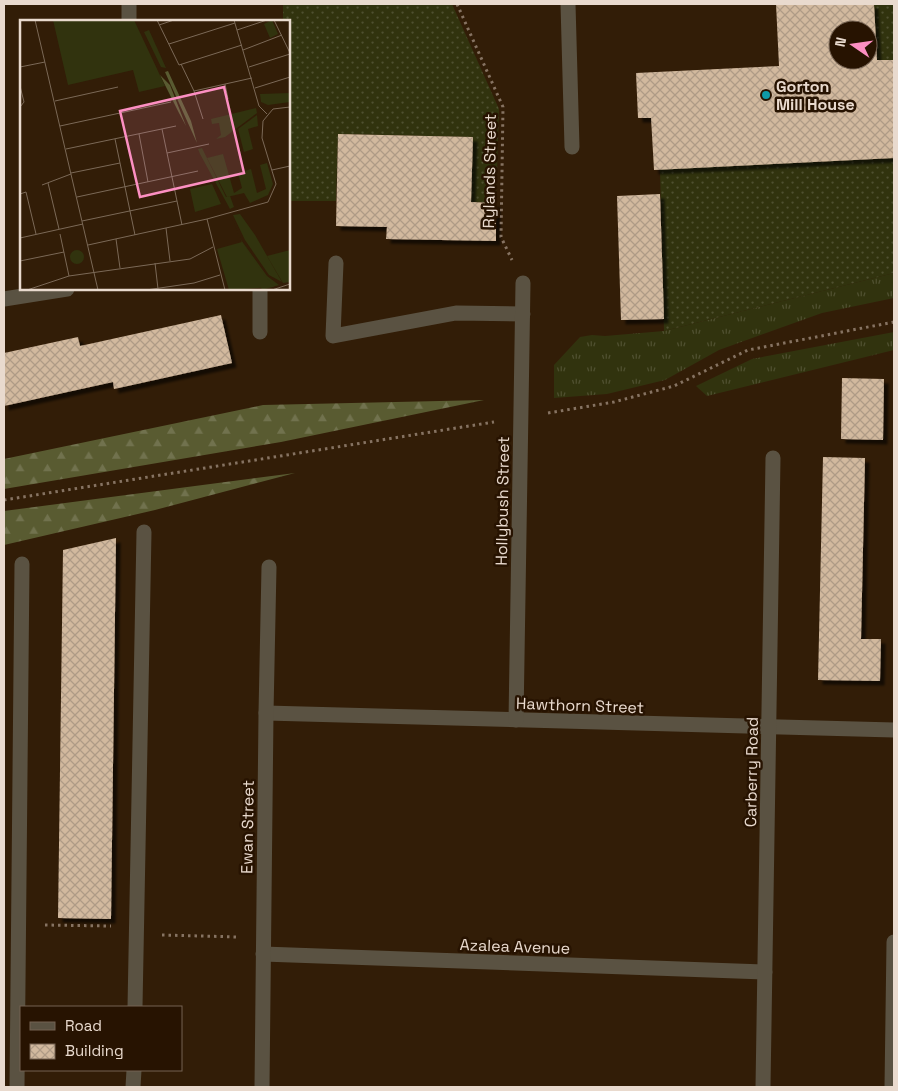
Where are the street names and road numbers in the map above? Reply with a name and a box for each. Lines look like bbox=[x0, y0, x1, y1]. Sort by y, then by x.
street label: Rylands Street bbox=[478, 114, 501, 228]
street label: Hollybush Street bbox=[491, 436, 514, 566]
street label: Hawthorn Street bbox=[516, 693, 644, 718]
street label: Carberry Road bbox=[740, 717, 763, 827]
street label: Ewan Street bbox=[236, 780, 259, 874]
street label: Azalea Avenue bbox=[459, 934, 571, 959]

